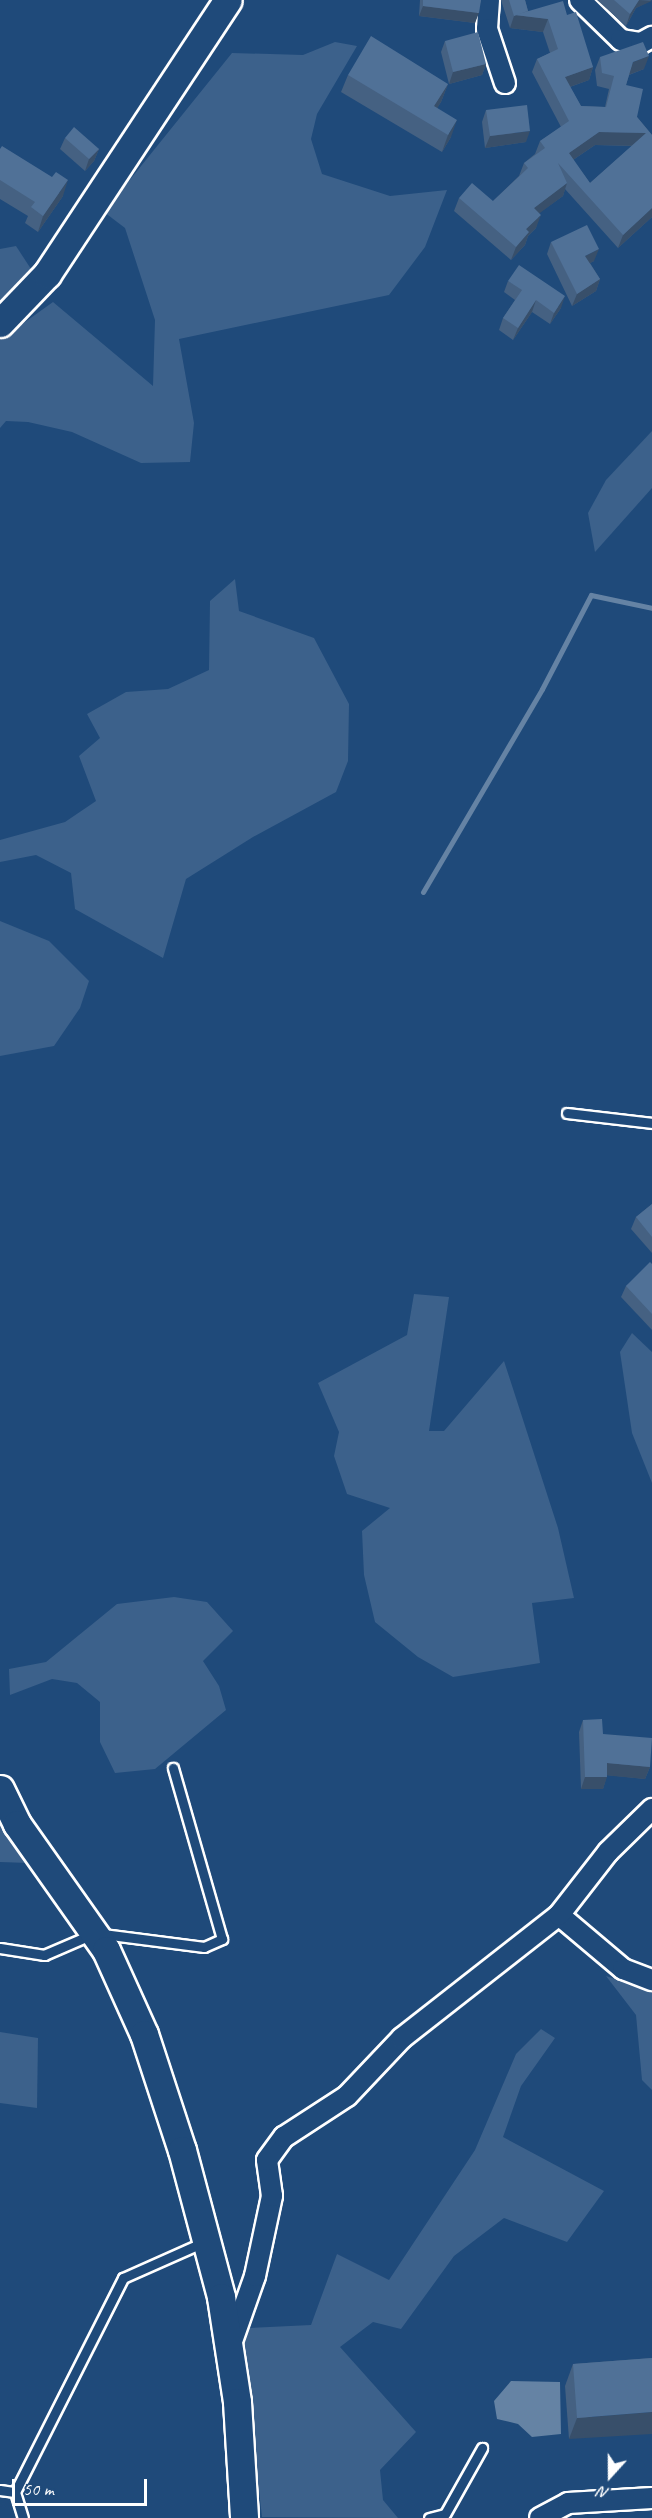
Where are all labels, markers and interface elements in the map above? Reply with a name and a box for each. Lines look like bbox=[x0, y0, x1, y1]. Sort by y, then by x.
north arrow bbox=[580, 2446, 640, 2506]
scale bar bbox=[15, 2467, 150, 2505]
text: 50 m bbox=[23, 2478, 54, 2500]
text: N bbox=[595, 2482, 612, 2504]

